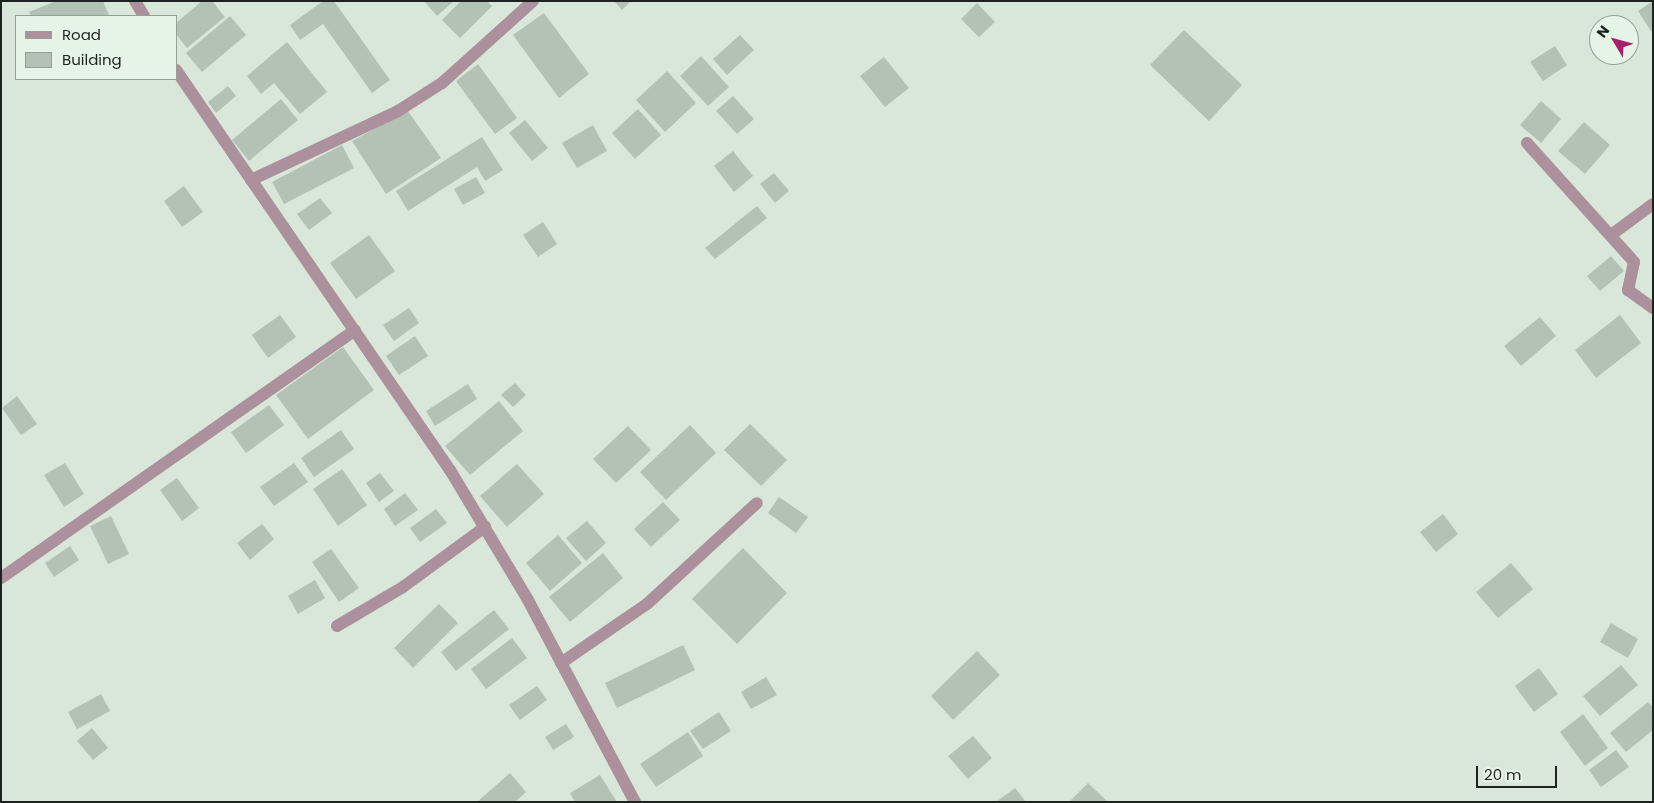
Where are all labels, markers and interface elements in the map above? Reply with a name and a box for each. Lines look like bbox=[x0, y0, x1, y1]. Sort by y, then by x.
legend bbox=[15, 15, 178, 80]
north arrow bbox=[1589, 15, 1639, 65]
text: N bbox=[1592, 21, 1614, 42]
text: Road bbox=[62, 24, 101, 45]
text: Building bbox=[62, 49, 122, 70]
scale bar bbox=[1479, 756, 1560, 788]
text: 20 m bbox=[1484, 764, 1522, 785]

